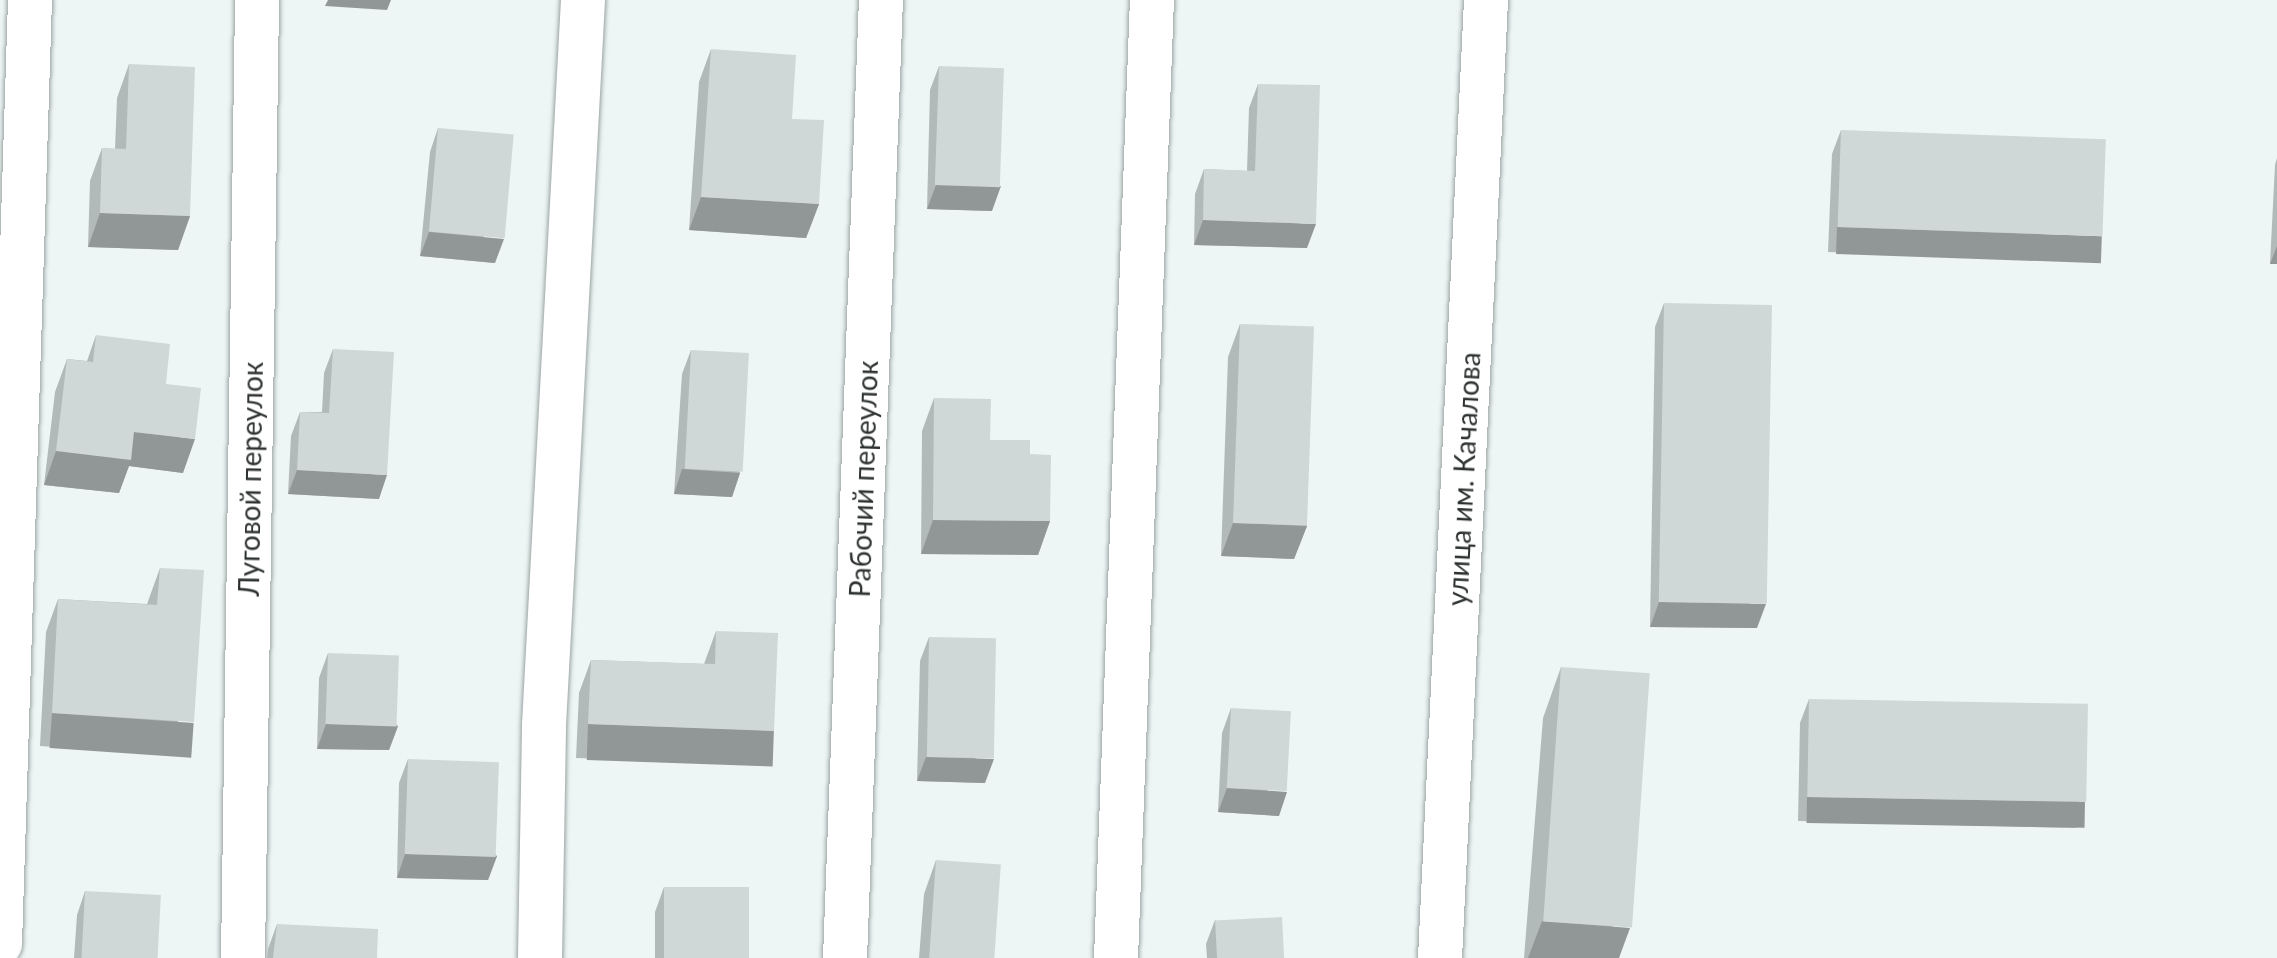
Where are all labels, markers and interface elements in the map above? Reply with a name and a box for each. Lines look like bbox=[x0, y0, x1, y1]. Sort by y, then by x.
street label: улица им. Качалова bbox=[1440, 351, 1486, 607]
street label: Рабочий переулок bbox=[842, 360, 884, 598]
street label: Луговой переулок bbox=[231, 361, 269, 597]

